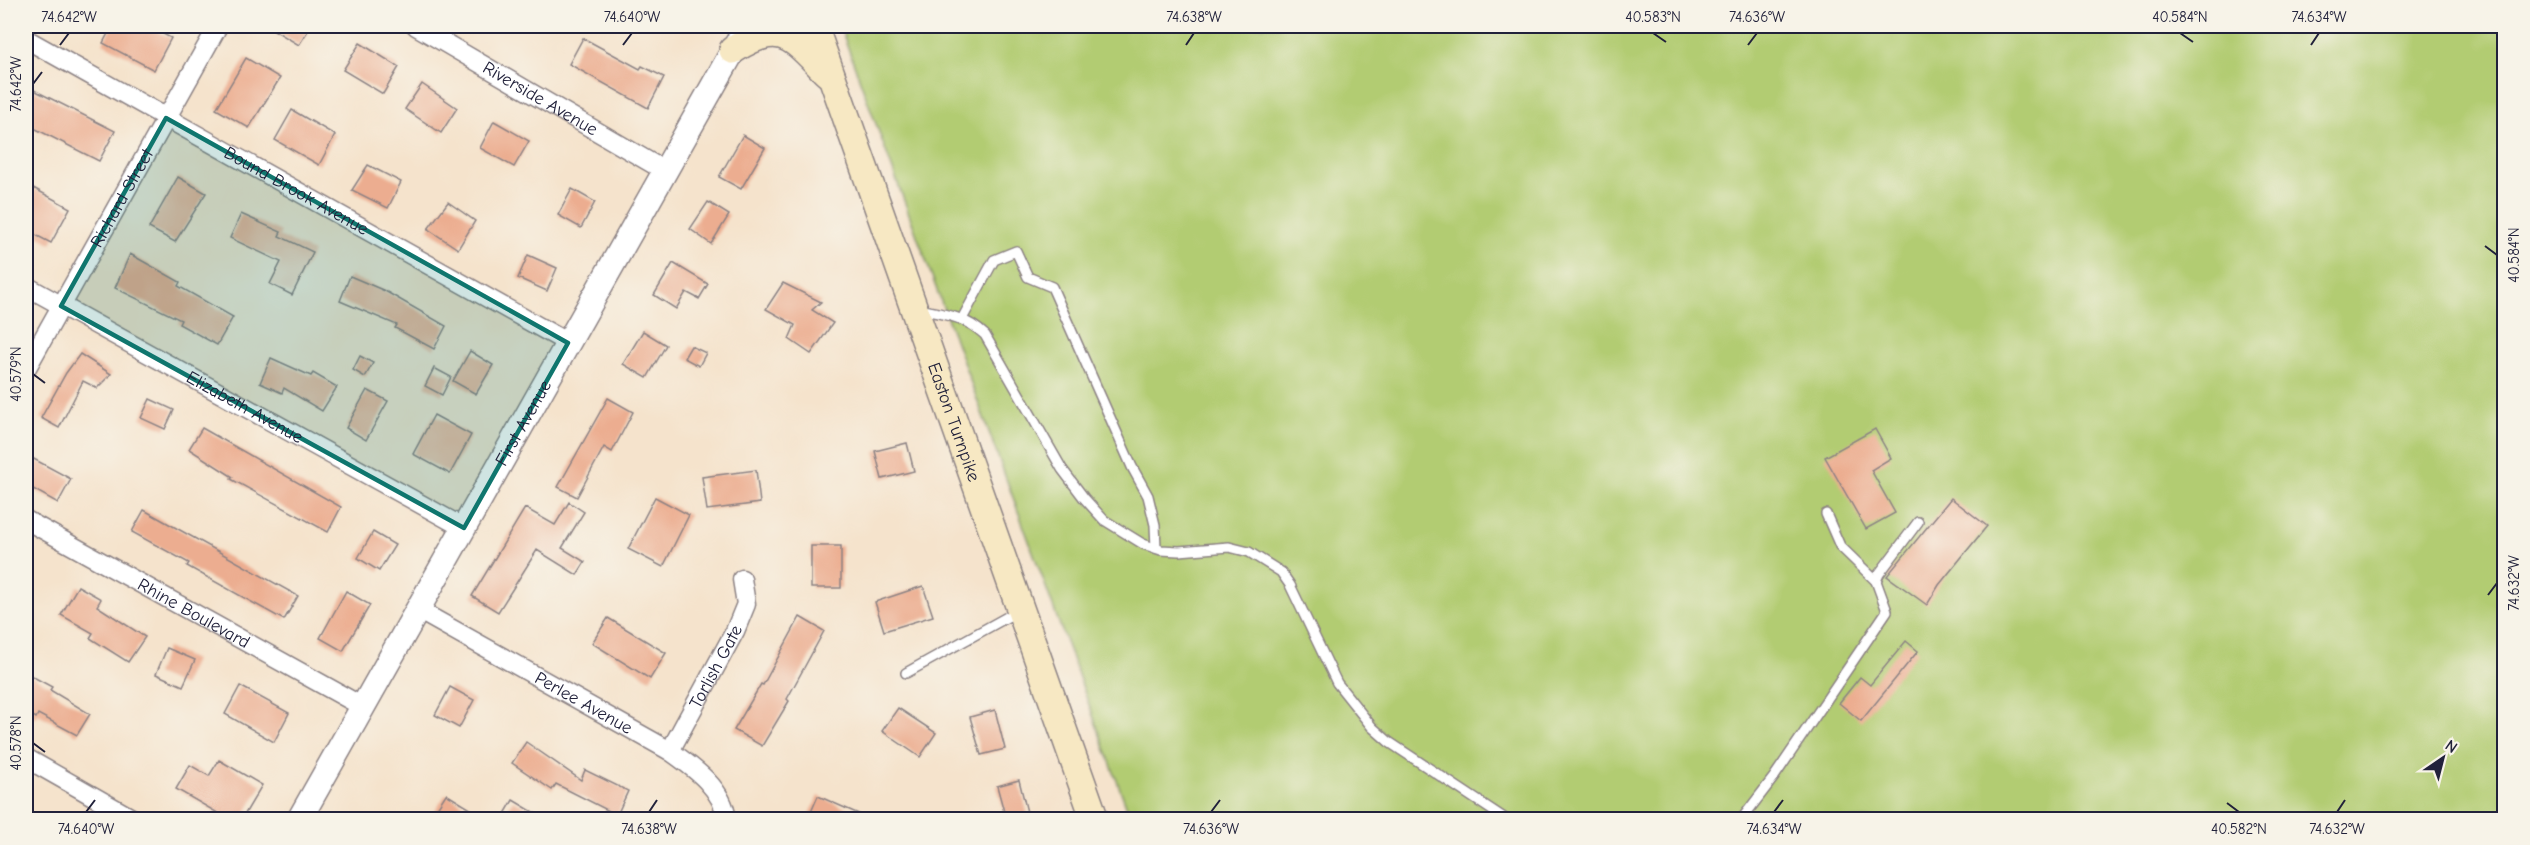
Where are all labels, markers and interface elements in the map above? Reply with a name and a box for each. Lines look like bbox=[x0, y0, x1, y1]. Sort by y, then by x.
text: 74.642°W bbox=[41, 8, 97, 26]
text: 74.640°W bbox=[604, 8, 660, 26]
text: 74.638°W bbox=[1166, 8, 1222, 26]
text: 40.583°N bbox=[1625, 8, 1681, 26]
text: 74.636°W bbox=[1729, 8, 1785, 26]
text: 40.584°N bbox=[2152, 8, 2208, 26]
text: 74.634°W bbox=[2291, 8, 2347, 26]
text: 74.642°W bbox=[7, 56, 25, 112]
street label: Riverside Avenue bbox=[479, 57, 602, 140]
street label: Bound Brook Avenue bbox=[221, 142, 372, 239]
street label: Richard Street bbox=[86, 144, 158, 251]
text: 40.584°N bbox=[2505, 227, 2523, 283]
text: 40.579°N bbox=[7, 346, 25, 402]
street label: Easton Turnpike bbox=[923, 360, 985, 484]
street label: Elizabeth Avenue bbox=[183, 366, 307, 448]
street label: First Avenue bbox=[491, 376, 556, 469]
text: 74.632°W bbox=[2505, 555, 2523, 611]
street label: Rhine Boulevard bbox=[134, 574, 254, 653]
street label: Torlish Gate bbox=[685, 622, 747, 712]
street label: Perlee Avenue bbox=[531, 667, 636, 738]
text: 40.578°N bbox=[7, 715, 25, 771]
north arrow bbox=[2413, 728, 2473, 788]
text: N bbox=[2442, 736, 2460, 757]
text: 74.640°W bbox=[58, 820, 114, 838]
text: 74.638°W bbox=[621, 820, 677, 838]
text: 74.636°W bbox=[1183, 820, 1239, 838]
text: 74.634°W bbox=[1746, 820, 1802, 838]
text: 40.582°N bbox=[2211, 820, 2267, 838]
text: 74.632°W bbox=[2309, 820, 2365, 838]

